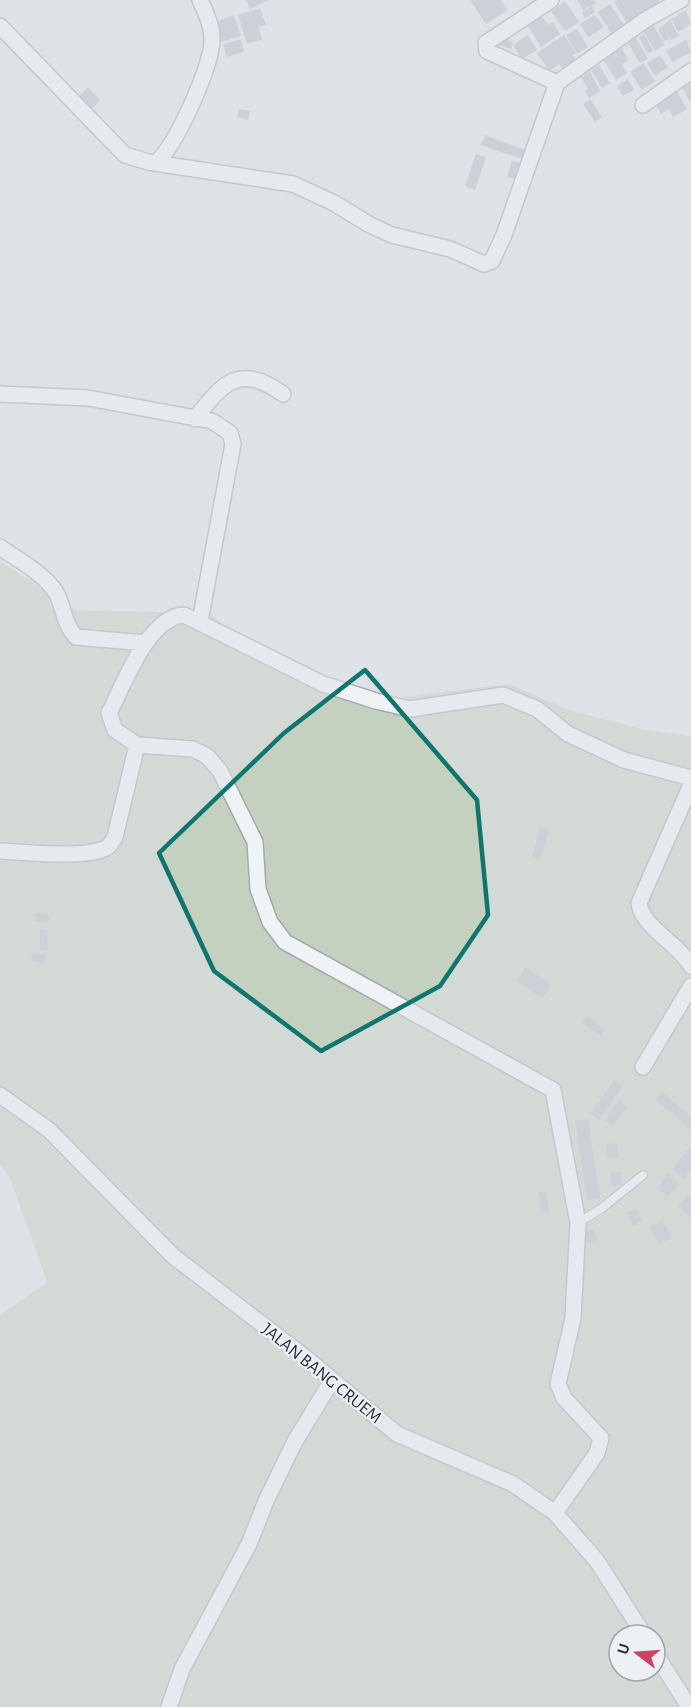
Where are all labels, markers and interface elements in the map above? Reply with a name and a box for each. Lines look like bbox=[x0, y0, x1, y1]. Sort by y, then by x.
street label: JALAN BANG CRUEM bbox=[258, 1320, 385, 1427]
north arrow bbox=[607, 1623, 667, 1683]
text: U bbox=[614, 1642, 633, 1656]

